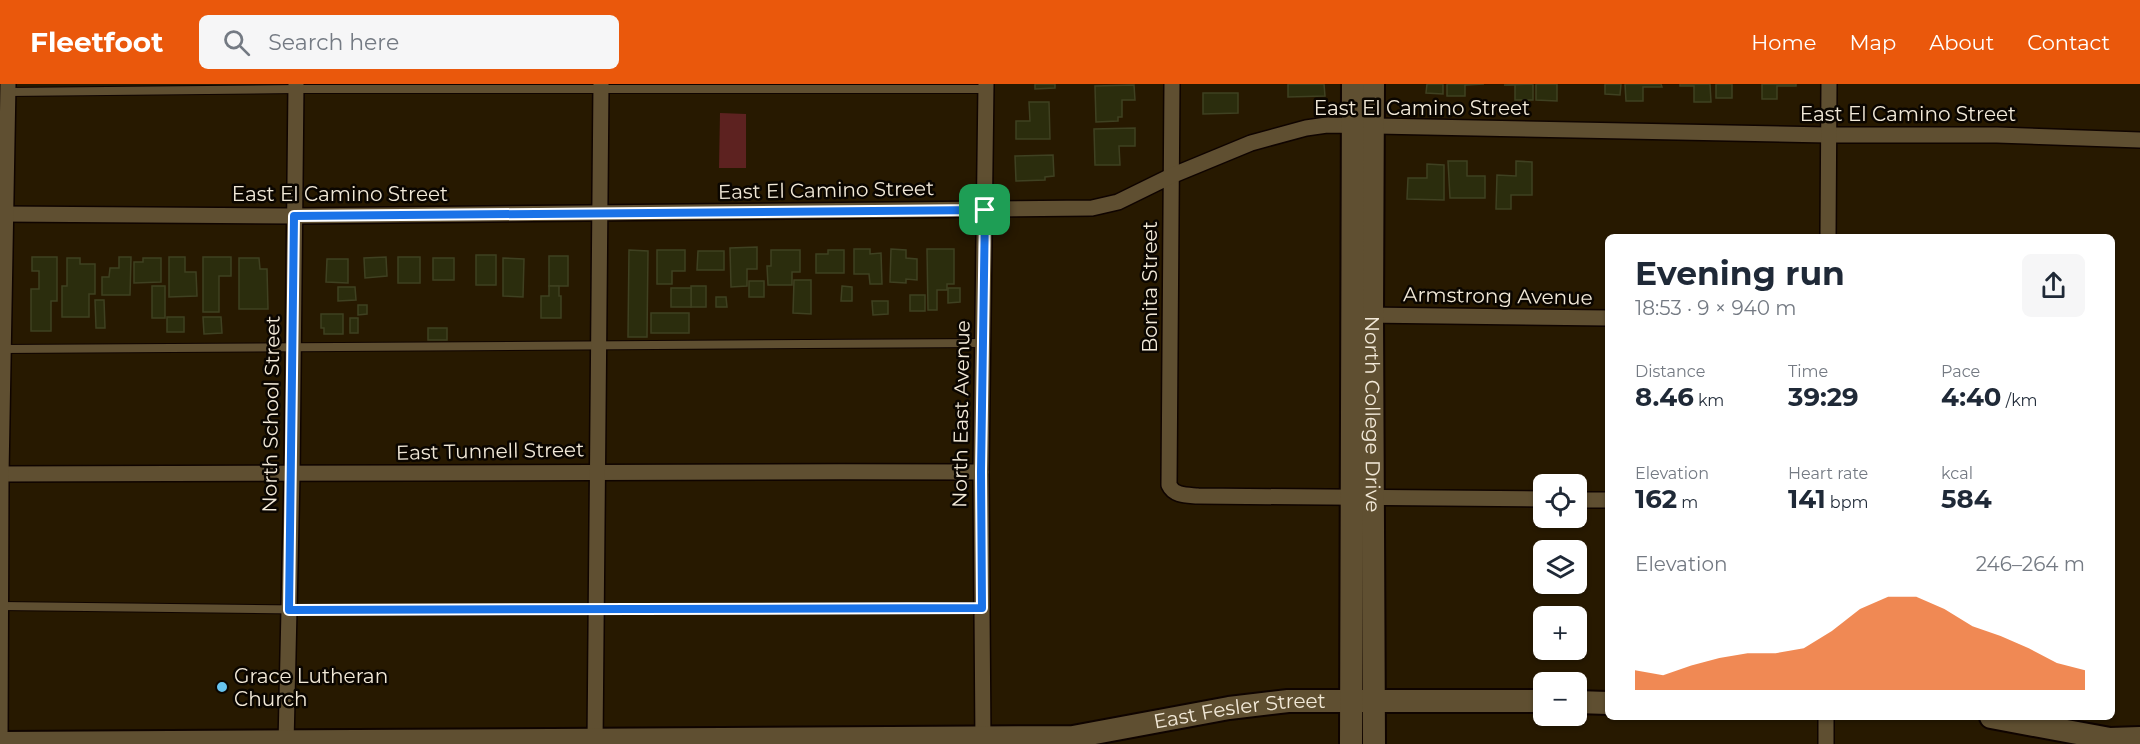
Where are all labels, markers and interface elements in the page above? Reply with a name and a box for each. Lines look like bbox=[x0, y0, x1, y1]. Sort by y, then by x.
search box bbox=[199, 15, 619, 69]
text: Fleetfoot bbox=[30, 25, 163, 59]
icon: search bbox=[220, 26, 253, 59]
text: Search here bbox=[268, 29, 399, 56]
text: Home bbox=[1751, 30, 1816, 55]
text: Map bbox=[1849, 30, 1896, 55]
text: About bbox=[1929, 30, 1994, 55]
text: Contact bbox=[2027, 30, 2110, 55]
street label: East El Camino Street bbox=[1314, 96, 1530, 120]
street label: East El Camino Street bbox=[1800, 102, 2016, 126]
street label: East El Camino Street bbox=[718, 176, 934, 204]
street label: East El Camino Street bbox=[232, 182, 448, 206]
pin bbox=[959, 184, 1010, 235]
icon: arrive bbox=[968, 193, 1001, 226]
street label: Bonita Street bbox=[1138, 221, 1162, 353]
text: Evening run bbox=[1635, 253, 1845, 293]
button: share bbox=[2022, 254, 2085, 317]
street label: Armstrong Avenue bbox=[1403, 282, 1593, 310]
text: 18:53 · 9 × 940 m bbox=[1635, 296, 1797, 320]
street label: North School Street bbox=[257, 315, 285, 513]
street label: North College Drive bbox=[1360, 316, 1385, 512]
street label: North East Avenue bbox=[947, 320, 975, 508]
text: Distance bbox=[1635, 362, 1705, 381]
text: Time bbox=[1788, 362, 1828, 381]
text: Pace bbox=[1941, 362, 1980, 381]
text: 8.46 bbox=[1635, 381, 1694, 413]
text: 39:29 bbox=[1788, 381, 1859, 413]
text: 4:40 bbox=[1941, 381, 2002, 413]
text: km bbox=[1694, 391, 1724, 410]
text: /km bbox=[2002, 391, 2038, 410]
street label: East Tunnell Street bbox=[396, 437, 584, 465]
text: Elevation bbox=[1635, 464, 1709, 483]
text: Heart rate bbox=[1788, 464, 1868, 483]
text: kcal bbox=[1941, 464, 1973, 483]
map controls bbox=[1533, 474, 1587, 726]
button: locate bbox=[1533, 474, 1587, 528]
text: 162 bbox=[1635, 483, 1677, 515]
text: 141 bbox=[1788, 483, 1826, 515]
text: 584 bbox=[1941, 483, 1992, 515]
text: m bbox=[1677, 493, 1698, 512]
text: bpm bbox=[1826, 493, 1869, 512]
button: layers bbox=[1533, 540, 1587, 594]
text: Elevation bbox=[1635, 552, 1727, 576]
text: 246–264 m bbox=[1976, 552, 2085, 576]
button: + bbox=[1533, 606, 1587, 660]
place label: Grace Lutheran Church bbox=[234, 664, 388, 711]
button: − bbox=[1533, 672, 1587, 726]
marker: Grace Lutheran Church bbox=[215, 680, 229, 694]
street label: East Fesler Street bbox=[1152, 689, 1326, 734]

